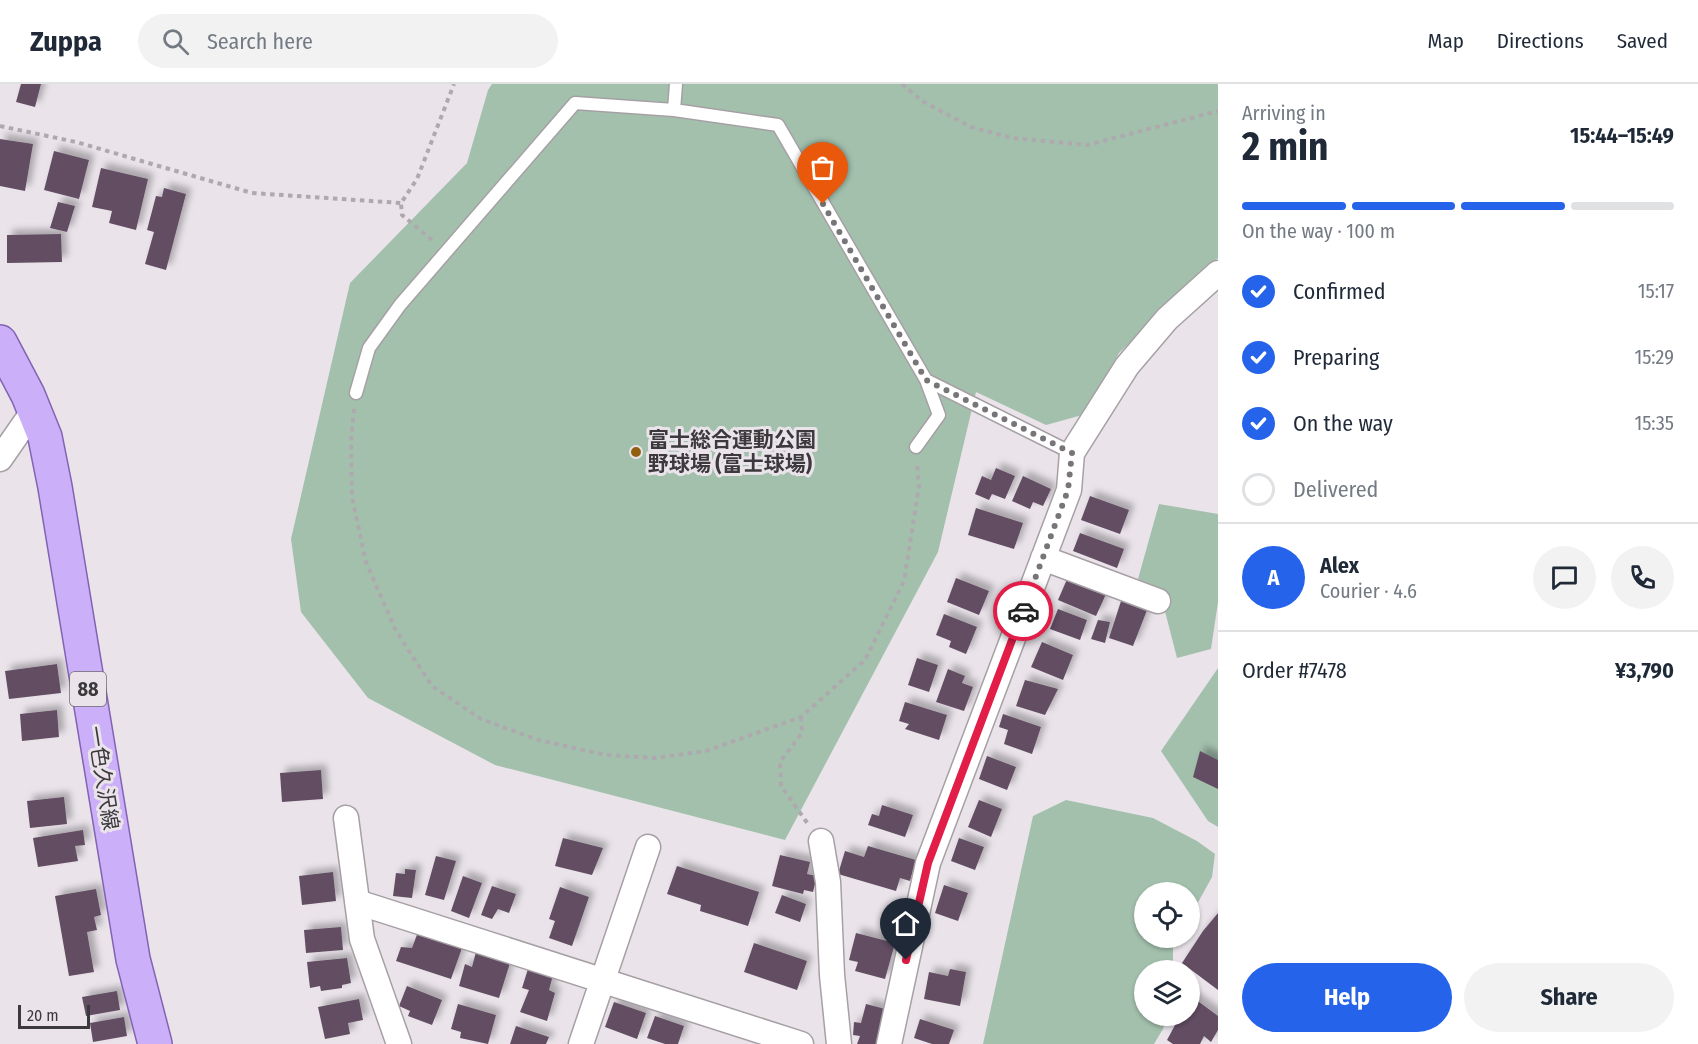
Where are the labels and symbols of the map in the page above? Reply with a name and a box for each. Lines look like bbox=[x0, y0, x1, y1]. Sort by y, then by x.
pin bbox=[797, 142, 848, 204]
place label: 富士総合運動公園 野球場 (富士球場) bbox=[648, 427, 816, 477]
marker: 富士総合運動公園 野球場 (富士球場) bbox=[629, 445, 643, 459]
courier bbox=[993, 581, 1053, 641]
road number: 88 bbox=[70, 672, 106, 706]
street label: 一色久沢線 bbox=[82, 724, 124, 832]
pin bbox=[880, 898, 931, 960]
scale bar bbox=[18, 1002, 90, 1030]

